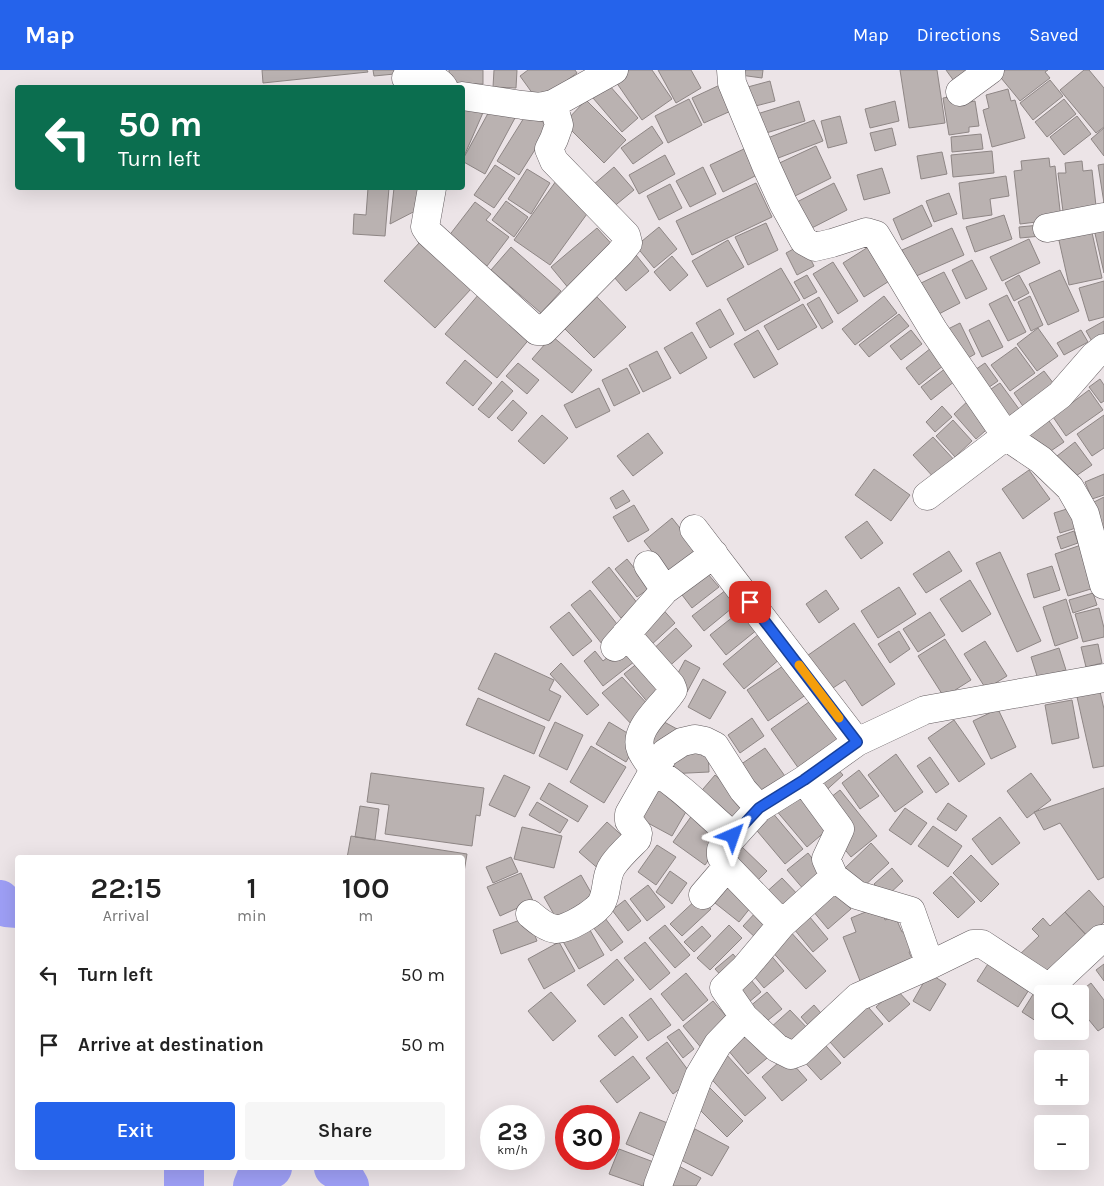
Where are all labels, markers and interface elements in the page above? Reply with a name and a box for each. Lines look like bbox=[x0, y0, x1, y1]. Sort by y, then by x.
text: Map bbox=[25, 21, 75, 49]
text: Map bbox=[853, 24, 889, 46]
text: Directions bbox=[917, 24, 1001, 46]
text: Saved bbox=[1029, 24, 1079, 46]
text: 50 m bbox=[118, 104, 203, 145]
icon: left bbox=[35, 105, 100, 170]
text: Turn left bbox=[118, 146, 201, 172]
pin bbox=[729, 581, 771, 623]
icon: arrive bbox=[736, 588, 764, 616]
position arrow bbox=[706, 809, 758, 861]
text: 22:15 bbox=[90, 870, 162, 906]
text: 1 bbox=[247, 870, 257, 906]
text: 100 bbox=[342, 870, 390, 906]
text: Arrival bbox=[103, 906, 149, 925]
text: min bbox=[237, 906, 267, 925]
text: m bbox=[358, 906, 373, 925]
icon: left bbox=[35, 961, 63, 989]
text: Turn left bbox=[78, 964, 153, 986]
text: 50 m bbox=[401, 964, 445, 986]
map controls bbox=[1034, 985, 1089, 1170]
button: search bbox=[1034, 985, 1089, 1040]
icon: arrive bbox=[35, 1031, 63, 1059]
text: Arrive at destination bbox=[78, 1034, 264, 1056]
text: 50 m bbox=[401, 1034, 445, 1056]
button: + bbox=[1034, 1050, 1089, 1105]
button: Exit bbox=[35, 1102, 235, 1160]
button: Share bbox=[245, 1102, 445, 1160]
speed limit sign: 30 bbox=[555, 1105, 620, 1170]
button: − bbox=[1034, 1115, 1089, 1170]
text: 23 bbox=[497, 1117, 528, 1146]
text: km/h bbox=[497, 1143, 528, 1157]

